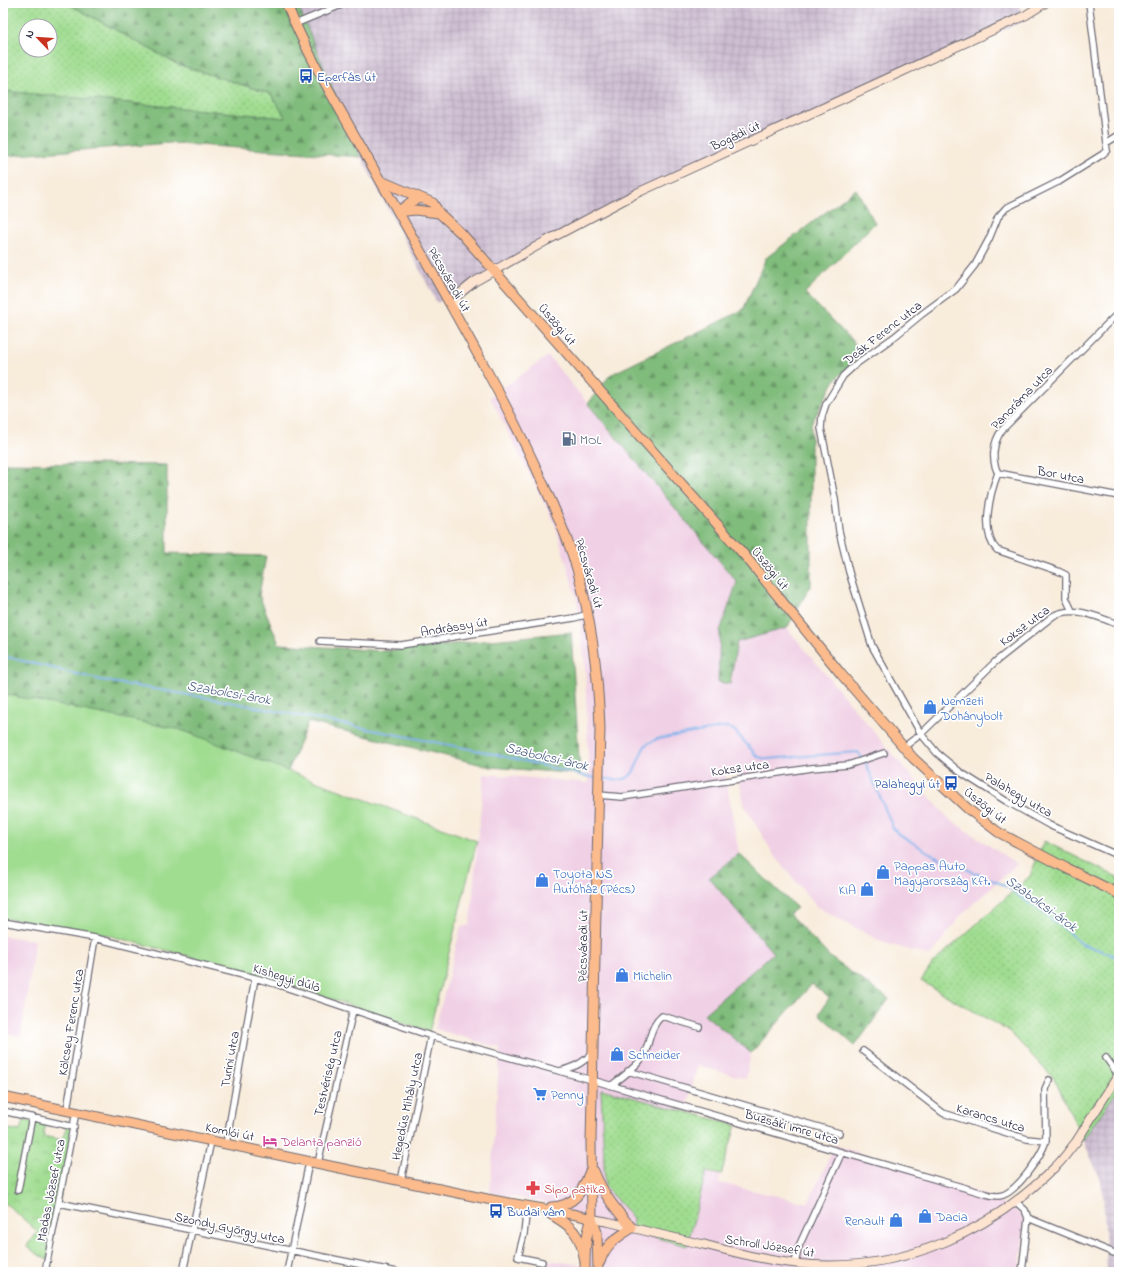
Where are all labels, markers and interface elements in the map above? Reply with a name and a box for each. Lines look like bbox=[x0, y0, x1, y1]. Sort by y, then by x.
north arrow bbox=[18, 18, 58, 58]
text: N bbox=[21, 27, 39, 41]
bus stop icon: Eperfás út bbox=[298, 68, 314, 84]
place label: Eperfás út bbox=[317, 68, 377, 87]
street label: Bogádi út bbox=[707, 116, 764, 157]
street label: Pécsváradi út bbox=[422, 244, 475, 316]
street label: Deák Ferenc utca bbox=[839, 296, 926, 371]
street label: Üszögi út bbox=[532, 300, 581, 351]
street label: Panoráma utca bbox=[987, 362, 1058, 434]
fuel station icon: MOL bbox=[561, 431, 577, 447]
place label: MOL bbox=[580, 431, 601, 450]
street label: Bor utca bbox=[1035, 461, 1086, 489]
street label: Pécsváradi út bbox=[569, 536, 608, 611]
street label: Üszögi út bbox=[746, 543, 793, 596]
street label: Koksz utca bbox=[996, 601, 1054, 651]
street label: Andrássy út bbox=[419, 613, 490, 643]
water label: Szabolcsi-árok bbox=[185, 676, 273, 711]
place label: Nemzeti Dohánybolt bbox=[940, 692, 1004, 727]
shop icon: Nemzeti Dohánybolt bbox=[922, 699, 938, 715]
water label: Szabolcsi-árok bbox=[503, 738, 591, 777]
street label: Koksz utca bbox=[710, 755, 770, 782]
street label: Palahegy utca bbox=[980, 768, 1056, 823]
place label: Palahegyi út bbox=[875, 775, 941, 795]
bus stop icon: Palahegyi út bbox=[943, 775, 959, 791]
street label: Üszögi út bbox=[959, 783, 1011, 830]
place label: Pappas Auto Magyarország Kft. bbox=[894, 857, 991, 892]
shop icon: Pappas Auto Magyarország Kft. bbox=[875, 864, 891, 880]
place label: Toyota NS Autóház (Pécs) bbox=[553, 865, 635, 899]
water label: Szabolcsi-árok bbox=[1001, 871, 1082, 938]
shop icon: Toyota NS Autóház (Pécs) bbox=[534, 872, 550, 888]
place label: KIA bbox=[839, 881, 856, 900]
shop icon: KIA bbox=[859, 881, 875, 897]
street label: Pécsváradi út bbox=[573, 909, 594, 982]
street label: Kishegyi dűlő bbox=[250, 959, 323, 999]
shop icon: Michelin bbox=[614, 967, 630, 983]
place label: Michelin bbox=[633, 967, 672, 986]
street label: Kölcsey Ferenc utca bbox=[54, 968, 90, 1077]
street label: Testvériség utca bbox=[309, 1029, 349, 1118]
street label: Turini utca bbox=[216, 1030, 245, 1089]
shop icon: Schneider bbox=[609, 1046, 625, 1062]
place label: Schneider bbox=[628, 1046, 681, 1065]
street label: Hegedüs Mihály utca bbox=[387, 1051, 429, 1162]
supermarket icon: Penny bbox=[532, 1086, 548, 1102]
place label: Penny bbox=[551, 1086, 584, 1106]
street label: Karancs utca bbox=[954, 1099, 1027, 1138]
street label: Buzsáki Imre utca bbox=[741, 1105, 841, 1150]
street label: Komlói út bbox=[204, 1118, 256, 1147]
hotel icon: Delanta panzió bbox=[262, 1133, 278, 1149]
place label: Delanta panzió bbox=[280, 1133, 362, 1152]
street label: Madas József utca bbox=[32, 1137, 71, 1243]
pharmacy icon: Sipo patika bbox=[525, 1180, 541, 1196]
place label: Sipo patika bbox=[544, 1180, 605, 1199]
bus stop icon: Budai vám bbox=[488, 1203, 504, 1219]
place label: Budai vám bbox=[506, 1203, 565, 1222]
street label: Szondy György utca bbox=[173, 1208, 287, 1250]
shop icon: Dacia bbox=[917, 1208, 933, 1224]
place label: Dacia bbox=[935, 1208, 968, 1227]
place label: Renault bbox=[845, 1212, 886, 1231]
shop icon: Renault bbox=[888, 1212, 904, 1228]
street label: Schroll József út bbox=[724, 1230, 816, 1263]

